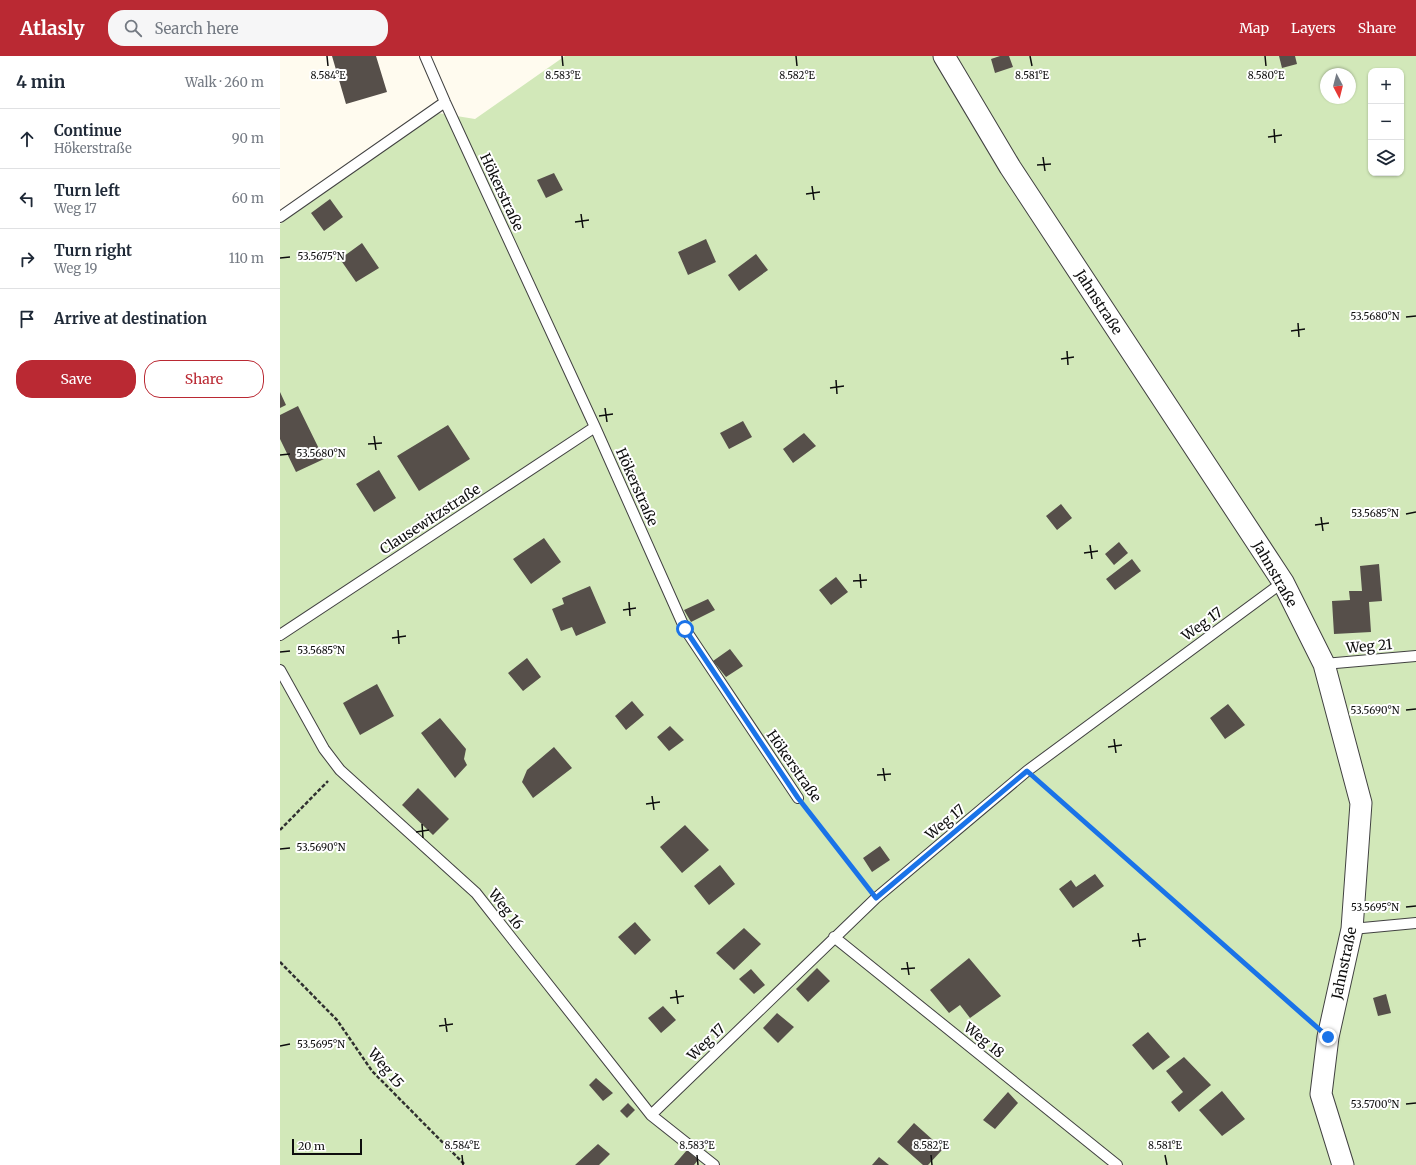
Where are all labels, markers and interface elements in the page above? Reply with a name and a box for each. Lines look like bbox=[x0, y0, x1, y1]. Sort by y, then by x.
search box bbox=[108, 10, 388, 46]
text: Atlasly bbox=[20, 16, 84, 40]
icon: search bbox=[122, 17, 144, 39]
text: Search here bbox=[154, 19, 239, 38]
text: Map bbox=[1239, 19, 1269, 37]
text: Layers bbox=[1291, 19, 1336, 37]
text: Share bbox=[1358, 19, 1396, 37]
north arrow bbox=[1320, 68, 1356, 104]
map controls bbox=[1368, 68, 1404, 176]
button: + bbox=[1368, 68, 1404, 104]
text: 8.584°E bbox=[310, 69, 346, 82]
text: 8.583°E bbox=[545, 69, 581, 82]
text: 8.582°E bbox=[779, 69, 816, 82]
text: 8.581°E bbox=[1015, 69, 1050, 82]
text: 8.580°E bbox=[1248, 69, 1285, 82]
text: 4 min bbox=[16, 71, 65, 93]
text: Walk · 260 m bbox=[185, 74, 264, 91]
button: − bbox=[1368, 104, 1404, 140]
text: Continue bbox=[54, 121, 122, 140]
icon: ahead bbox=[16, 128, 38, 150]
text: 90 m bbox=[232, 130, 264, 147]
text: Hökerstraße bbox=[54, 140, 132, 157]
button: layers bbox=[1368, 140, 1404, 176]
street label: Hökerstraße bbox=[476, 150, 528, 234]
text: Turn left bbox=[54, 181, 120, 200]
icon: left bbox=[16, 188, 38, 210]
text: 60 m bbox=[232, 190, 264, 207]
text: Weg 17 bbox=[54, 200, 97, 217]
text: Turn right bbox=[54, 241, 132, 260]
icon: right bbox=[16, 248, 38, 270]
text: 110 m bbox=[229, 250, 264, 267]
text: 53.5675°N bbox=[298, 250, 345, 263]
text: Weg 19 bbox=[54, 260, 97, 277]
street label: Jahnstraße bbox=[1071, 265, 1127, 338]
icon: arrive bbox=[16, 308, 38, 330]
text: Arrive at destination bbox=[54, 309, 207, 328]
text: 53.5680°N bbox=[1351, 310, 1400, 323]
button: Save bbox=[16, 360, 136, 398]
button: Share bbox=[144, 360, 264, 398]
street label: Hökerstraße bbox=[612, 445, 662, 529]
text: 53.5680°N bbox=[297, 447, 346, 460]
street label: Clausewitzstraße bbox=[376, 480, 484, 558]
text: 53.5685°N bbox=[1351, 507, 1399, 520]
street label: Jahnstraße bbox=[1248, 537, 1301, 610]
street label: Weg 17 bbox=[1177, 603, 1226, 645]
route start bbox=[676, 620, 694, 638]
street label: Weg 21 bbox=[1344, 635, 1393, 657]
text: 53.5685°N bbox=[297, 644, 345, 657]
text: 53.5690°N bbox=[1351, 704, 1400, 717]
street label: Hökerstraße bbox=[763, 727, 825, 805]
street label: Weg 17 bbox=[921, 800, 968, 844]
text: 53.5690°N bbox=[297, 841, 346, 854]
street label: Weg 16 bbox=[484, 884, 527, 933]
text: 53.5695°N bbox=[1351, 901, 1399, 914]
street label: Jahnstraße bbox=[1327, 925, 1360, 1002]
street label: Weg 18 bbox=[959, 1018, 1008, 1062]
street label: Weg 17 bbox=[682, 1020, 729, 1065]
route end bbox=[1319, 1028, 1337, 1046]
text: 53.5695°N bbox=[297, 1038, 345, 1051]
street label: Weg 15 bbox=[364, 1044, 408, 1092]
text: 53.5700°N bbox=[1351, 1098, 1400, 1111]
scale bar bbox=[292, 1137, 362, 1156]
text: 20 m bbox=[298, 1139, 325, 1153]
text: 8.584°E bbox=[444, 1139, 480, 1152]
text: 8.583°E bbox=[679, 1139, 715, 1152]
text: 8.582°E bbox=[913, 1139, 950, 1152]
text: 8.581°E bbox=[1148, 1139, 1183, 1152]

